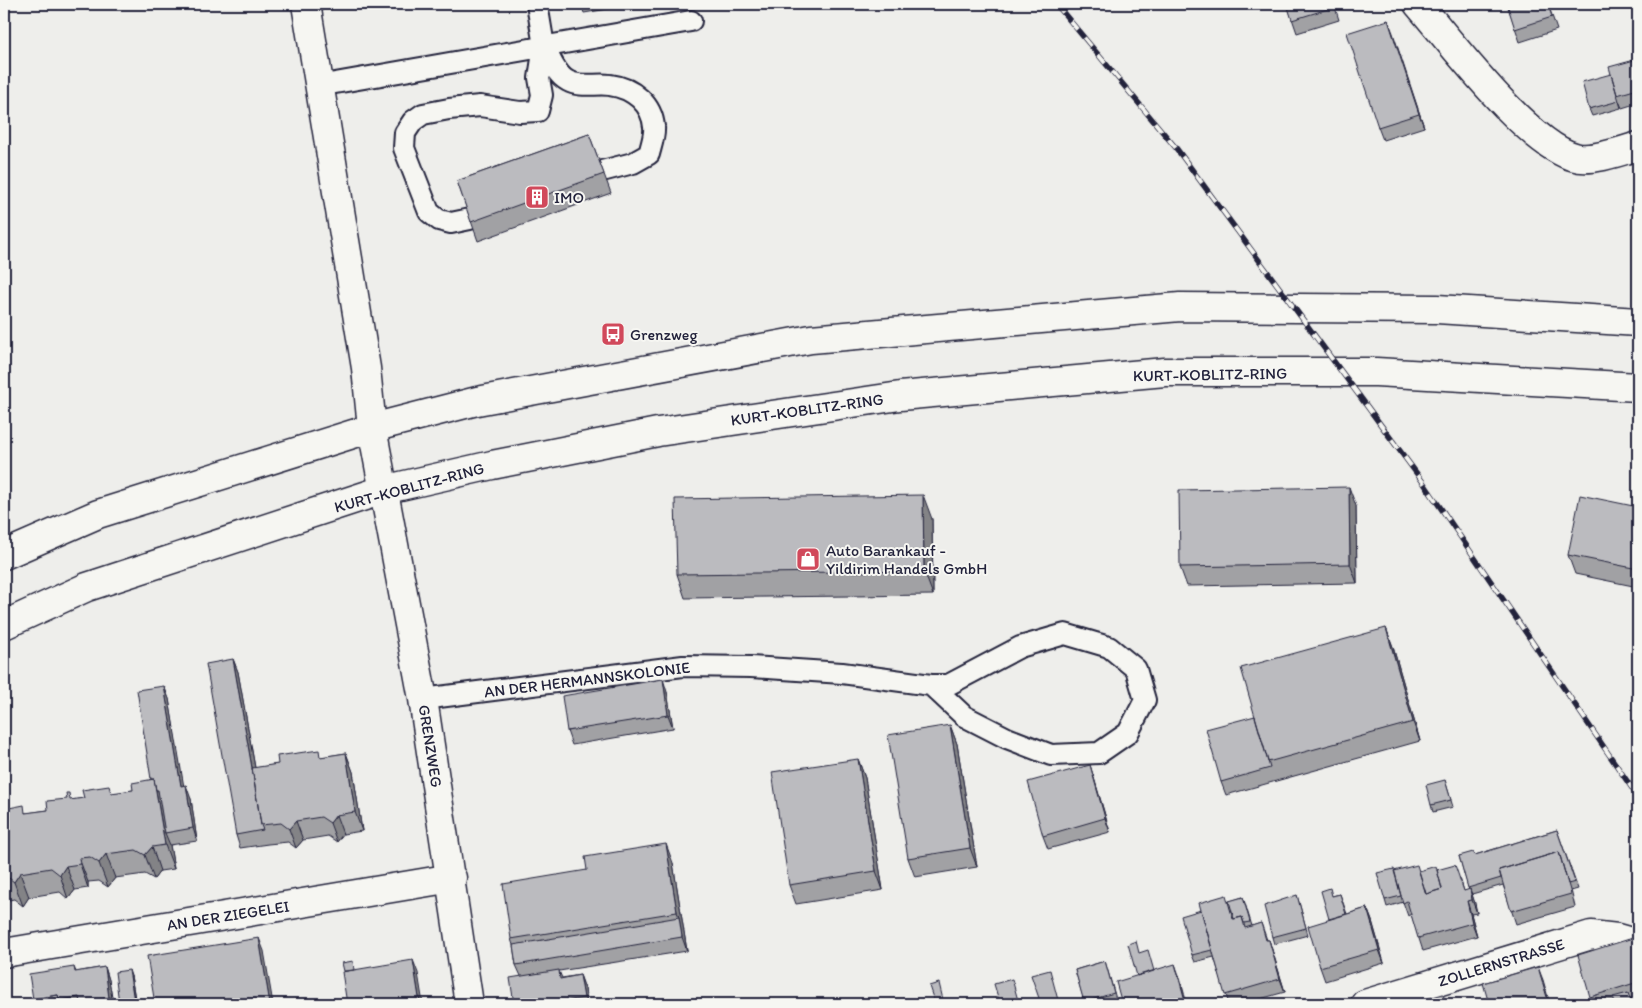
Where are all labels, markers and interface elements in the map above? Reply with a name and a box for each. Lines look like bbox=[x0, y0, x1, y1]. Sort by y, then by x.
building icon: IMO bbox=[524, 184, 550, 210]
place label: IMO bbox=[554, 188, 584, 207]
bus stop icon: Grenzweg bbox=[600, 321, 626, 347]
place label: Grenzweg bbox=[630, 325, 698, 344]
street label: KURT-KOBLITZ-RING bbox=[1133, 364, 1287, 385]
street label: KURT-KOBLITZ-RING bbox=[729, 389, 885, 430]
street label: KURT-KOBLITZ-RING bbox=[332, 458, 486, 517]
place label: Auto Barankauf - Yildirim Handels GmbH bbox=[826, 541, 987, 578]
shop icon: Auto Barankauf - Yildirim Handels GmbH bbox=[795, 546, 821, 572]
street label: AN DER HERMANNSKOLONIE bbox=[483, 657, 691, 702]
street label: GRENZWEG bbox=[415, 703, 446, 789]
street label: AN DER ZIEGELEI bbox=[165, 896, 291, 935]
street label: ZOLLERNSTRASSE bbox=[1436, 934, 1567, 991]

